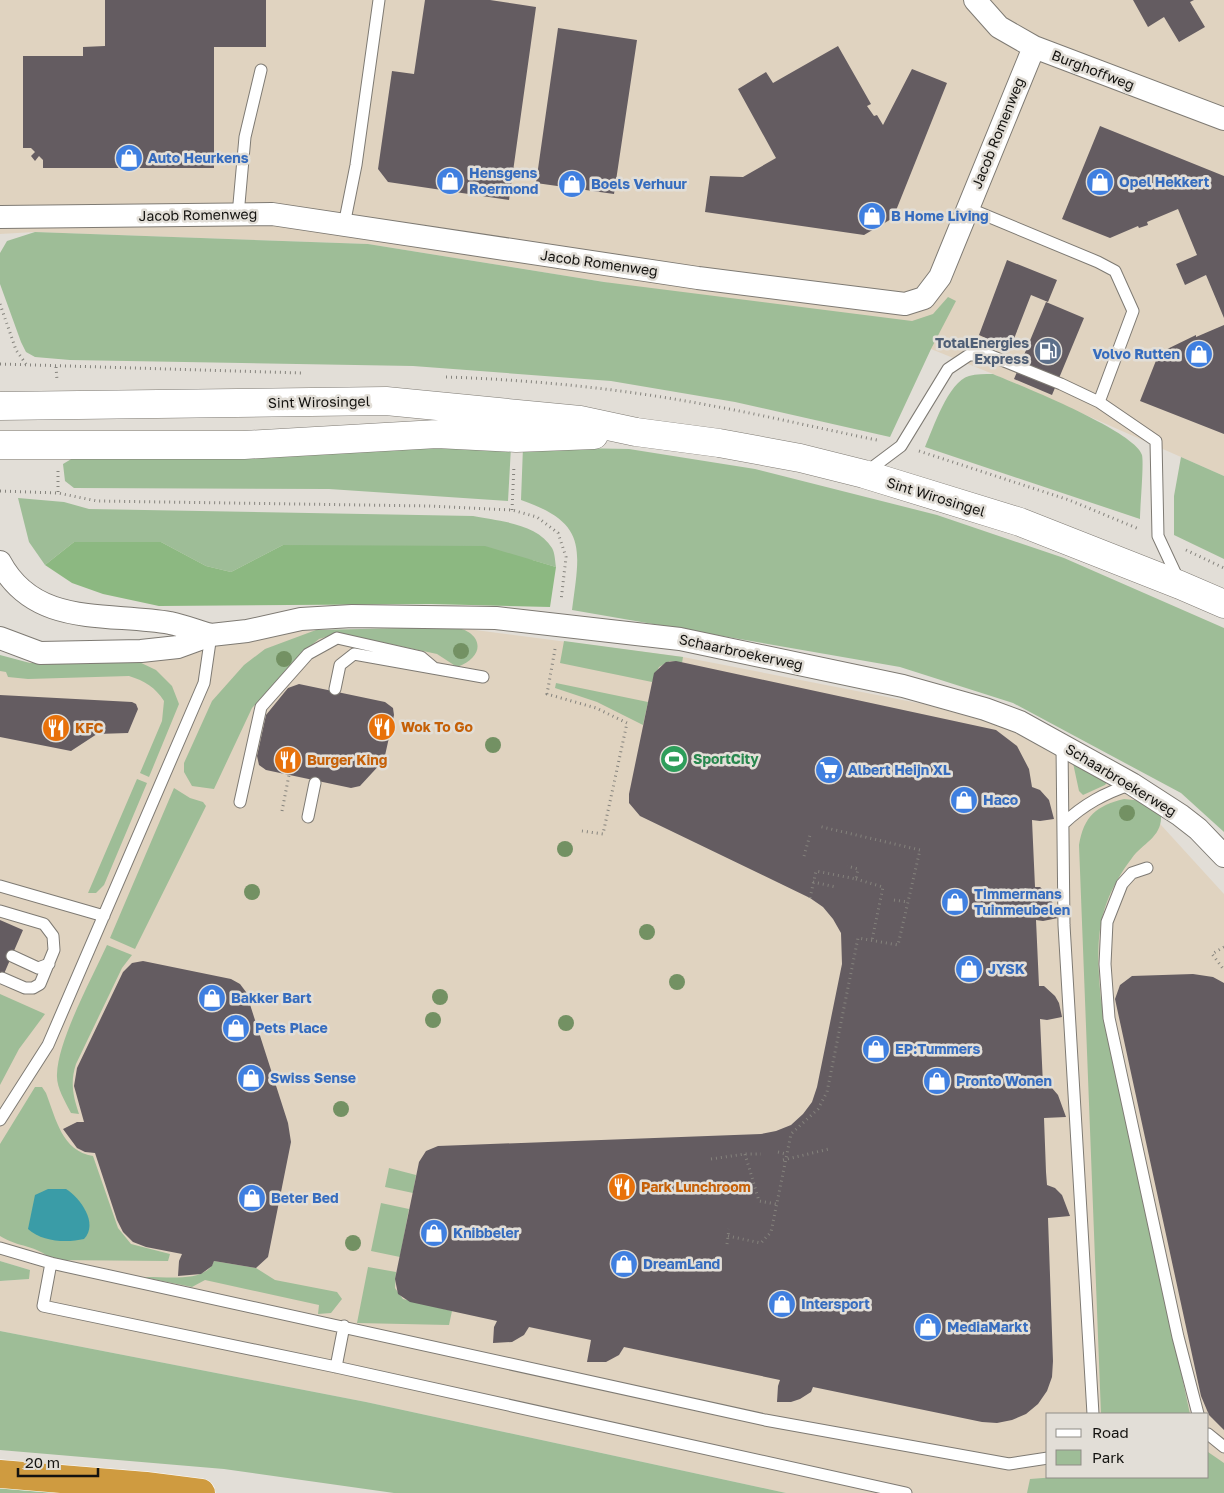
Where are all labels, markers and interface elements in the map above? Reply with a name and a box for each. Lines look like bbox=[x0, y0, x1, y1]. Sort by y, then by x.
street label: Burghoffweg bbox=[1049, 46, 1137, 93]
street label: Jacob Romenweg bbox=[967, 75, 1028, 191]
shop icon: Auto Heurkens bbox=[114, 143, 144, 173]
place label: Auto Heurkens bbox=[148, 149, 249, 166]
place label: Hensgens Roermond bbox=[469, 164, 538, 197]
shop icon: Hensgens Roermond bbox=[435, 166, 465, 196]
shop icon: Opel Hekkert bbox=[1085, 167, 1115, 197]
shop icon: Boels Verhuur bbox=[557, 169, 587, 199]
place label: Opel Hekkert bbox=[1119, 173, 1210, 190]
place label: Boels Verhuur bbox=[591, 175, 688, 192]
shop icon: B Home Living bbox=[857, 201, 887, 231]
street label: Jacob Romenweg bbox=[139, 205, 257, 224]
place label: B Home Living bbox=[891, 207, 989, 224]
street label: Jacob Romenweg bbox=[539, 246, 659, 279]
place label: TotalEnergies Express bbox=[935, 334, 1029, 367]
fuel station icon: TotalEnergies Express bbox=[1033, 336, 1063, 366]
shop icon: Volvo Rutten bbox=[1184, 339, 1214, 369]
place label: Volvo Rutten bbox=[1092, 345, 1180, 362]
street label: Sint Wirosingel bbox=[268, 392, 370, 411]
street label: Sint Wirosingel bbox=[885, 473, 987, 520]
street label: Schaarbroekerweg bbox=[678, 630, 805, 673]
restaurant icon: Wok To Go bbox=[367, 712, 397, 742]
restaurant icon: KFC bbox=[41, 713, 71, 743]
place label: Wok To Go bbox=[401, 718, 473, 735]
place label: KFC bbox=[75, 719, 103, 736]
street label: Schaarbroekerweg bbox=[1063, 740, 1180, 819]
sports icon: SportCity bbox=[659, 744, 689, 774]
restaurant icon: Burger King bbox=[273, 745, 303, 775]
place label: SportCity bbox=[693, 750, 759, 767]
place label: Burger King bbox=[307, 751, 387, 768]
supermarket icon: Albert Heijn XL bbox=[814, 755, 844, 785]
place label: Albert Heijn XL bbox=[848, 761, 951, 778]
shop icon: Haco bbox=[949, 785, 979, 815]
place label: Haco bbox=[983, 791, 1018, 808]
place label: Timmermans Tuinmeubelen bbox=[974, 885, 1070, 918]
shop icon: Timmermans Tuinmeubelen bbox=[940, 887, 970, 917]
shop icon: JYSK bbox=[954, 954, 984, 984]
place label: JYSK bbox=[988, 960, 1025, 977]
shop icon: Bakker Bart bbox=[197, 983, 227, 1013]
place label: Bakker Bart bbox=[231, 989, 312, 1006]
shop icon: Pets Place bbox=[221, 1013, 251, 1043]
place label: Pets Place bbox=[255, 1019, 328, 1036]
shop icon: EP:Tummers bbox=[861, 1034, 891, 1064]
place label: EP:Tummers bbox=[895, 1040, 980, 1057]
shop icon: Swiss Sense bbox=[236, 1063, 266, 1093]
shop icon: Pronto Wonen bbox=[922, 1066, 952, 1096]
place label: Swiss Sense bbox=[270, 1069, 356, 1086]
place label: Pronto Wonen bbox=[956, 1072, 1052, 1089]
restaurant icon: Park Lunchroom bbox=[607, 1172, 637, 1202]
place label: Park Lunchroom bbox=[641, 1178, 751, 1195]
shop icon: Beter Bed bbox=[237, 1183, 267, 1213]
place label: Beter Bed bbox=[271, 1189, 339, 1206]
shop icon: Knibbeler bbox=[419, 1218, 449, 1248]
place label: Knibbeler bbox=[453, 1224, 520, 1241]
shop icon: DreamLand bbox=[609, 1249, 639, 1279]
place label: DreamLand bbox=[643, 1255, 720, 1272]
shop icon: Intersport bbox=[767, 1289, 797, 1319]
place label: Intersport bbox=[801, 1295, 870, 1312]
shop icon: MediaMarkt bbox=[913, 1312, 943, 1342]
place label: MediaMarkt bbox=[947, 1318, 1029, 1335]
legend bbox=[1046, 1413, 1209, 1478]
text: Road bbox=[1092, 1423, 1129, 1441]
scale bar bbox=[18, 1446, 98, 1478]
text: Park bbox=[1092, 1448, 1125, 1466]
text: 20 m bbox=[25, 1453, 60, 1471]

